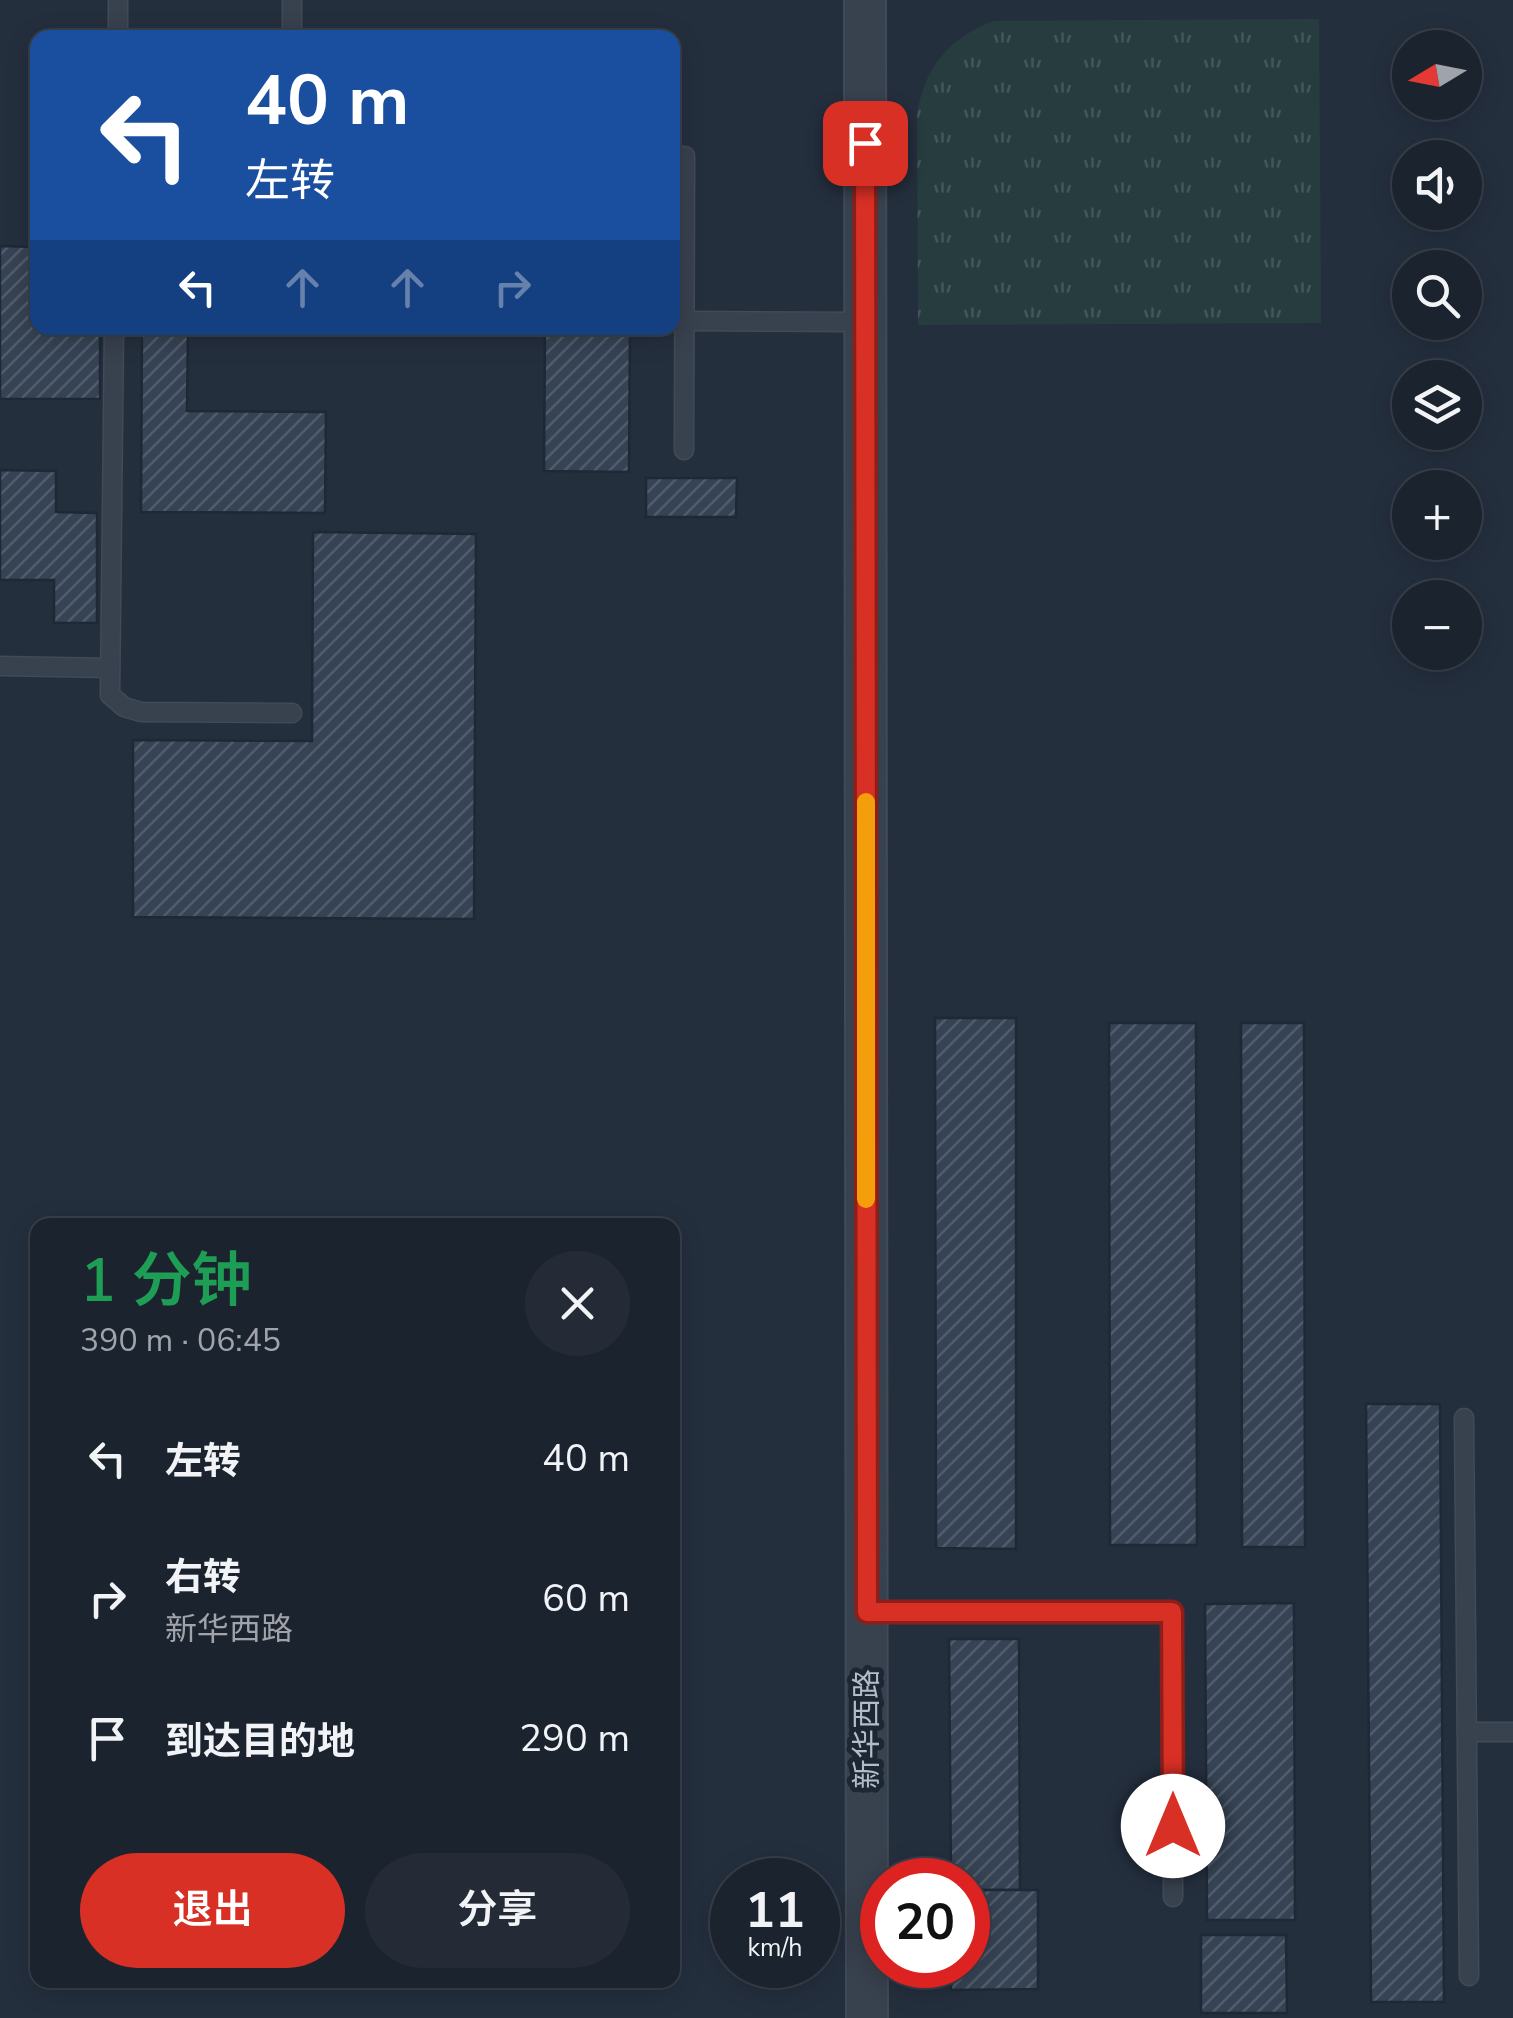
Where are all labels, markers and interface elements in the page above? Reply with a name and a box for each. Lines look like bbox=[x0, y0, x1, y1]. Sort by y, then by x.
north arrow bbox=[1392, 30, 1482, 120]
map controls bbox=[1392, 30, 1482, 670]
text: 40 m bbox=[245, 53, 409, 149]
icon: left bbox=[80, 70, 210, 200]
pin bbox=[823, 101, 908, 186]
icon: arrive bbox=[838, 116, 893, 171]
button: sound bbox=[1392, 140, 1482, 230]
text: 左转 bbox=[245, 151, 335, 212]
button: search bbox=[1392, 250, 1482, 340]
icon: left bbox=[170, 260, 225, 315]
icon: ahead bbox=[275, 260, 330, 315]
icon: ahead bbox=[380, 260, 435, 315]
icon: right bbox=[485, 260, 540, 315]
button: layers bbox=[1392, 360, 1482, 450]
button: + bbox=[1392, 470, 1482, 560]
button: − bbox=[1392, 580, 1482, 670]
text: 1 分钟 bbox=[80, 1240, 252, 1322]
button: close bbox=[525, 1251, 630, 1356]
text: 390 m · 06:45 bbox=[80, 1319, 281, 1362]
icon: left bbox=[80, 1431, 135, 1486]
text: 40 m bbox=[542, 1433, 630, 1484]
text: 左转 bbox=[165, 1436, 241, 1487]
text: 右转 bbox=[165, 1552, 241, 1603]
icon: right bbox=[80, 1571, 135, 1626]
text: 60 m bbox=[542, 1573, 630, 1624]
text: 新华西路 bbox=[165, 1608, 293, 1651]
street label: 新华西路 bbox=[847, 1669, 888, 1789]
icon: arrive bbox=[80, 1711, 135, 1766]
text: 290 m bbox=[519, 1713, 630, 1764]
text: 到达目的地 bbox=[165, 1716, 355, 1767]
position arrow bbox=[1121, 1774, 1225, 1878]
button: 退出 bbox=[80, 1853, 345, 1968]
button: 分享 bbox=[365, 1853, 630, 1968]
speed limit sign: 20 bbox=[860, 1858, 990, 1988]
text: 11 bbox=[745, 1876, 805, 1945]
text: km/h bbox=[747, 1931, 803, 1965]

